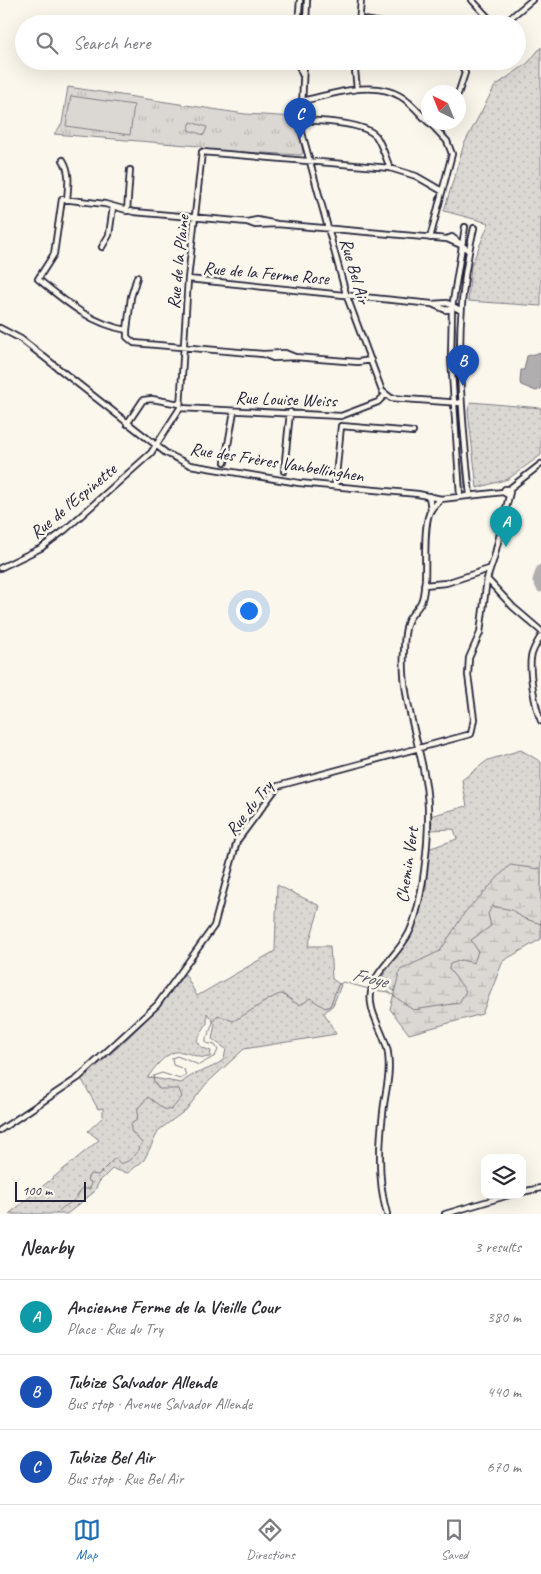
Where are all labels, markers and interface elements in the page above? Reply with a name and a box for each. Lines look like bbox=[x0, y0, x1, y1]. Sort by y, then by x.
search box bbox=[15, 15, 526, 70]
icon: search bbox=[33, 29, 61, 57]
text: Search here bbox=[73, 31, 150, 55]
north arrow bbox=[421, 85, 466, 130]
pin: C bbox=[284, 98, 316, 139]
street label: Rue de la Plaine bbox=[162, 213, 194, 310]
street label: Rue Bel Air bbox=[335, 236, 375, 308]
street label: Rue de la Ferme Rose bbox=[202, 257, 331, 290]
pin: B bbox=[447, 345, 479, 386]
street label: Rue Louise Weiss bbox=[235, 386, 339, 412]
street label: Rue des Frères Vanbellinghen bbox=[189, 437, 366, 487]
street label: Rue de l'Espinette bbox=[25, 458, 122, 543]
pin: A bbox=[490, 506, 522, 547]
your location bbox=[236, 598, 262, 624]
street label: Rue du Try bbox=[221, 775, 279, 840]
street label: Chemin Vert bbox=[391, 824, 423, 904]
water label: Froye bbox=[350, 962, 392, 994]
map controls bbox=[481, 1154, 526, 1199]
button: layers bbox=[481, 1154, 526, 1199]
scale bar bbox=[15, 1179, 86, 1202]
text: 100 m bbox=[22, 1182, 52, 1199]
text: Nearby bbox=[20, 1234, 73, 1260]
text: 3 results bbox=[474, 1237, 521, 1257]
text: Ancienne Ferme de la Vieille Cour bbox=[67, 1295, 280, 1319]
text: A bbox=[32, 1307, 40, 1327]
text: 380 m bbox=[487, 1307, 521, 1327]
text: Place · Rue du Try bbox=[67, 1319, 163, 1339]
text: Tubize Salvador Allende bbox=[67, 1370, 217, 1394]
text: B bbox=[32, 1382, 40, 1402]
text: 440 m bbox=[487, 1382, 521, 1402]
text: Bus stop · Avenue Salvador Allende bbox=[67, 1394, 252, 1414]
text: Tubize Bel Air bbox=[67, 1445, 154, 1469]
text: C bbox=[32, 1457, 40, 1477]
text: 670 m bbox=[487, 1457, 521, 1477]
text: Bus stop · Rue Bel Air bbox=[67, 1469, 184, 1489]
tab: Map bbox=[73, 1516, 101, 1563]
tab: Directions bbox=[246, 1516, 295, 1563]
tab: Saved bbox=[440, 1516, 468, 1563]

